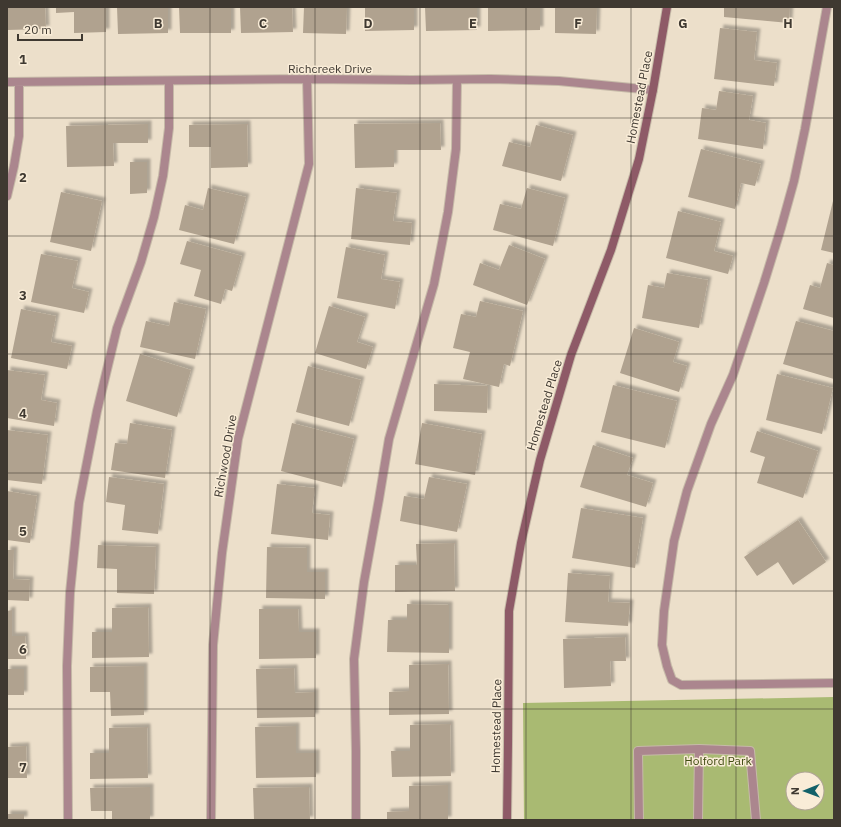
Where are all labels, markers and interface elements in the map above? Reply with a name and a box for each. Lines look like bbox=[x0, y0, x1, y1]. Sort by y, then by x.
text: B bbox=[154, 15, 163, 32]
text: C bbox=[259, 15, 268, 32]
text: D bbox=[363, 15, 373, 32]
text: E bbox=[469, 15, 477, 32]
text: F bbox=[574, 15, 582, 32]
text: G bbox=[678, 15, 688, 32]
text: H bbox=[783, 15, 793, 32]
scale bar bbox=[18, 16, 82, 42]
text: 20 m bbox=[24, 22, 52, 37]
street label: Homestead Place bbox=[623, 49, 655, 145]
text: 1 bbox=[19, 51, 27, 68]
street label: Richcreek Drive bbox=[288, 61, 372, 76]
text: 2 bbox=[19, 169, 27, 186]
text: 3 bbox=[19, 287, 27, 304]
street label: Homestead Place bbox=[523, 357, 565, 452]
text: 4 bbox=[19, 405, 27, 422]
street label: Richwood Drive bbox=[210, 413, 240, 499]
text: 5 bbox=[19, 523, 27, 540]
text: 6 bbox=[19, 641, 27, 658]
street label: Homestead Place bbox=[488, 678, 504, 773]
park label: Holford Park bbox=[684, 753, 752, 768]
text: 7 bbox=[19, 759, 27, 776]
north arrow bbox=[785, 771, 825, 811]
text: N bbox=[788, 787, 802, 795]

